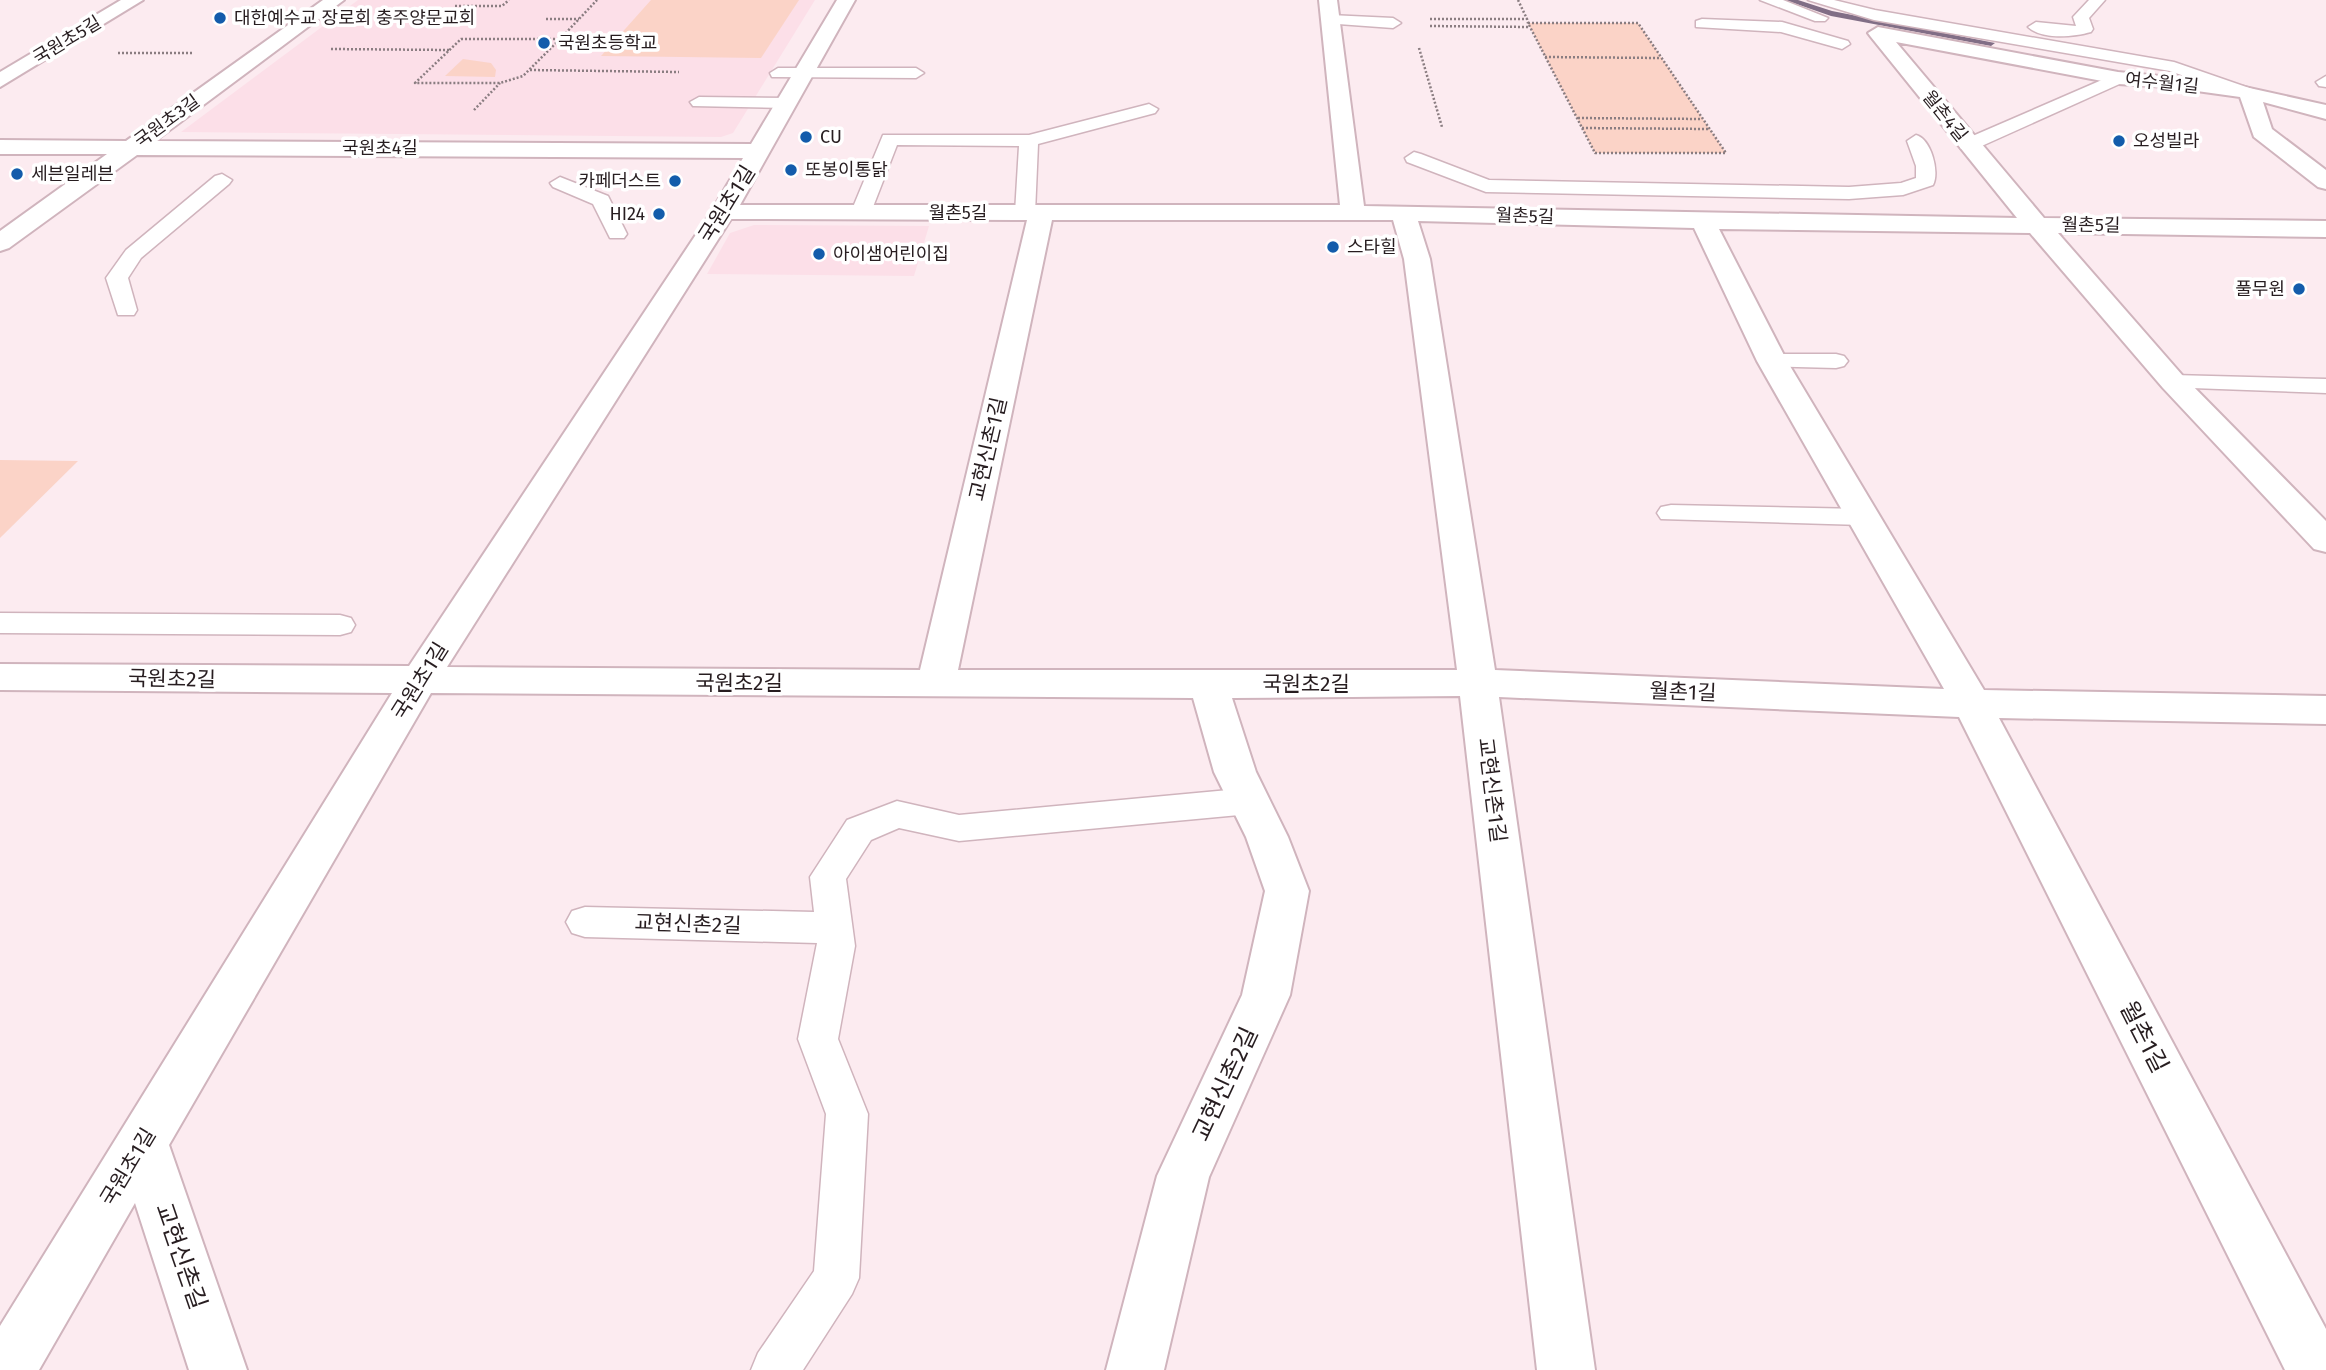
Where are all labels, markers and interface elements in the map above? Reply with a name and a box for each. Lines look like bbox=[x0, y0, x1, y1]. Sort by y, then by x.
place label: 대한예수교 장로회 충주양문교회 bbox=[234, 7, 475, 29]
marker: 대한예수교 장로회 충주양문교회 bbox=[212, 10, 228, 26]
street label: 국원초5길 bbox=[29, 11, 105, 69]
place label: 국원초등학교 bbox=[558, 32, 657, 54]
marker: 국원초등학교 bbox=[536, 35, 552, 51]
street label: 여수월1길 bbox=[2124, 68, 2200, 98]
street label: 월촌4길 bbox=[1918, 86, 1972, 146]
street label: 국원초3길 bbox=[130, 90, 204, 152]
place label: CU bbox=[820, 126, 842, 148]
marker: CU bbox=[798, 129, 814, 145]
place label: 오성빌라 bbox=[2133, 130, 2200, 152]
marker: 오성빌라 bbox=[2111, 133, 2127, 149]
street label: 국원초4길 bbox=[342, 137, 418, 159]
place label: 또봉이통닭 bbox=[805, 159, 888, 181]
street label: 국원초1길 bbox=[693, 160, 761, 248]
marker: 또봉이통닭 bbox=[783, 162, 799, 178]
place label: 세븐일레븐 bbox=[31, 163, 114, 185]
marker: 세븐일레븐 bbox=[9, 166, 25, 182]
place label: 카페더스트 bbox=[578, 170, 661, 192]
marker: 카페더스트 bbox=[667, 173, 683, 189]
street label: 월촌5길 bbox=[929, 202, 987, 224]
place label: HI24 bbox=[609, 203, 645, 225]
street label: 월촌5길 bbox=[1495, 204, 1555, 228]
marker: HI24 bbox=[651, 206, 667, 222]
street label: 월촌5길 bbox=[2061, 213, 2121, 237]
place label: 스타힐 bbox=[1347, 236, 1397, 258]
marker: 스타힐 bbox=[1325, 239, 1341, 255]
place label: 아이샘어린이집 bbox=[833, 243, 949, 265]
marker: 아이샘어린이집 bbox=[811, 246, 827, 262]
place label: 풀무원 bbox=[2235, 278, 2285, 300]
marker: 풀무원 bbox=[2291, 281, 2307, 297]
street label: 교현신촌1길 bbox=[963, 395, 1013, 503]
street label: 국원초1길 bbox=[386, 637, 454, 725]
street label: 국원초2길 bbox=[128, 665, 216, 693]
street label: 국원초2길 bbox=[695, 670, 783, 696]
street label: 국원초2길 bbox=[1262, 671, 1350, 697]
street label: 월촌1길 bbox=[1649, 678, 1717, 706]
street label: 교현신촌1길 bbox=[1473, 736, 1511, 844]
street label: 교현신촌2길 bbox=[634, 909, 742, 939]
street label: 월촌1길 bbox=[2114, 997, 2174, 1077]
street label: 교현신촌2길 bbox=[1186, 1023, 1264, 1145]
street label: 국원초1길 bbox=[95, 1123, 161, 1211]
street label: 교현신촌길 bbox=[150, 1199, 212, 1313]

